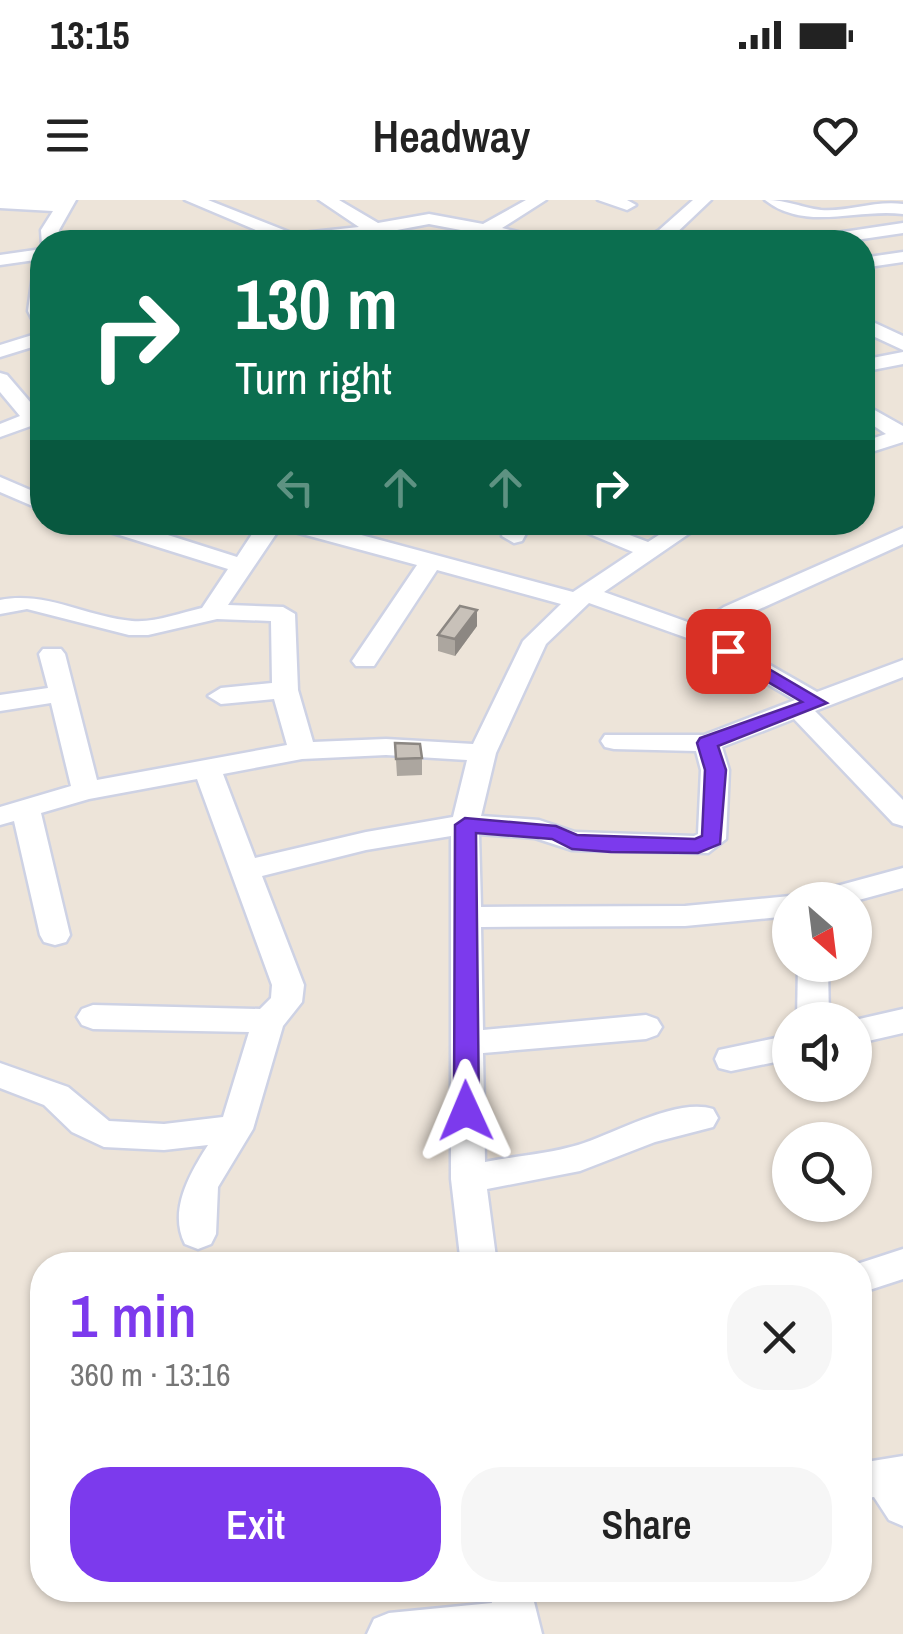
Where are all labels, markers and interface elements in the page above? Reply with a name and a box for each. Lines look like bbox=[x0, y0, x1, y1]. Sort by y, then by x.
text: 13:15 bbox=[50, 10, 130, 61]
text: Headway bbox=[373, 105, 530, 166]
icon: menu bbox=[40, 108, 95, 163]
icon: heart bbox=[808, 108, 863, 163]
text: 130 m bbox=[235, 257, 398, 351]
icon: right bbox=[70, 270, 200, 400]
text: Turn right bbox=[235, 347, 392, 408]
icon: left bbox=[268, 460, 323, 515]
icon: ahead bbox=[373, 460, 428, 515]
icon: ahead bbox=[478, 460, 533, 515]
icon: right bbox=[583, 460, 638, 515]
pin bbox=[686, 609, 771, 694]
icon: arrive bbox=[701, 624, 756, 679]
north arrow bbox=[772, 882, 872, 982]
map controls bbox=[772, 882, 872, 1222]
button: sound bbox=[772, 1002, 872, 1102]
position arrow bbox=[414, 1059, 518, 1163]
button: search bbox=[772, 1122, 872, 1222]
text: 1 min bbox=[70, 1275, 197, 1356]
button: close bbox=[727, 1285, 832, 1390]
text: 360 m · 13:16 bbox=[70, 1353, 230, 1396]
button: Exit bbox=[70, 1467, 441, 1582]
button: Share bbox=[461, 1467, 832, 1582]

